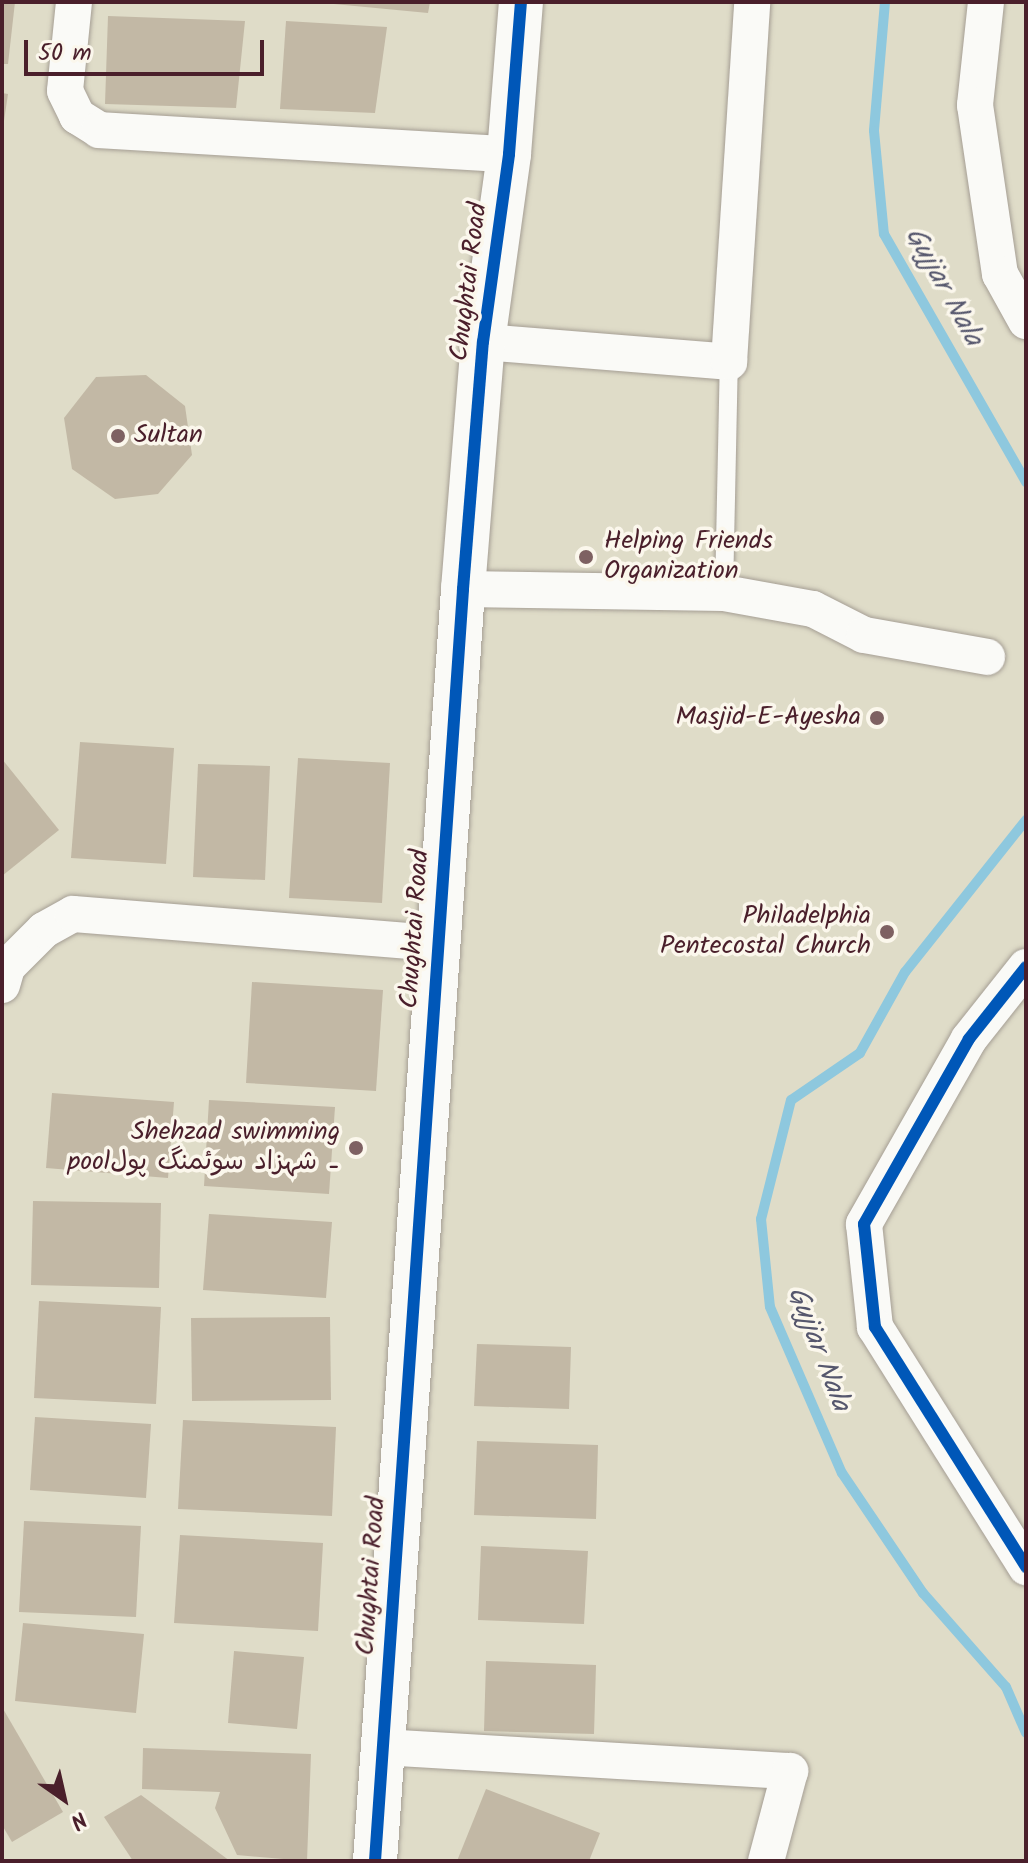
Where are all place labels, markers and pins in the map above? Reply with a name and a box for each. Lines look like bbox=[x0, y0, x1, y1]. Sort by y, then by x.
place label: Sultan bbox=[134, 420, 203, 452]
marker: Sultan bbox=[109, 427, 127, 445]
place label: Helping Friends Organization bbox=[604, 526, 773, 588]
marker: Helping Friends Organization bbox=[575, 546, 597, 568]
place label: Masjid-E-Ayesha bbox=[675, 702, 861, 734]
marker: Masjid-E-Ayesha bbox=[868, 709, 886, 727]
place label: Philadelphia Pentecostal Church bbox=[660, 901, 871, 962]
marker: Philadelphia Pentecostal Church bbox=[878, 923, 896, 941]
place label: Shehzad swimming pool۔ شہزاد سوئمنگ پول bbox=[68, 1117, 340, 1178]
marker: Shehzad swimming pool۔ شہزاد سوئمنگ پول bbox=[347, 1139, 365, 1157]

